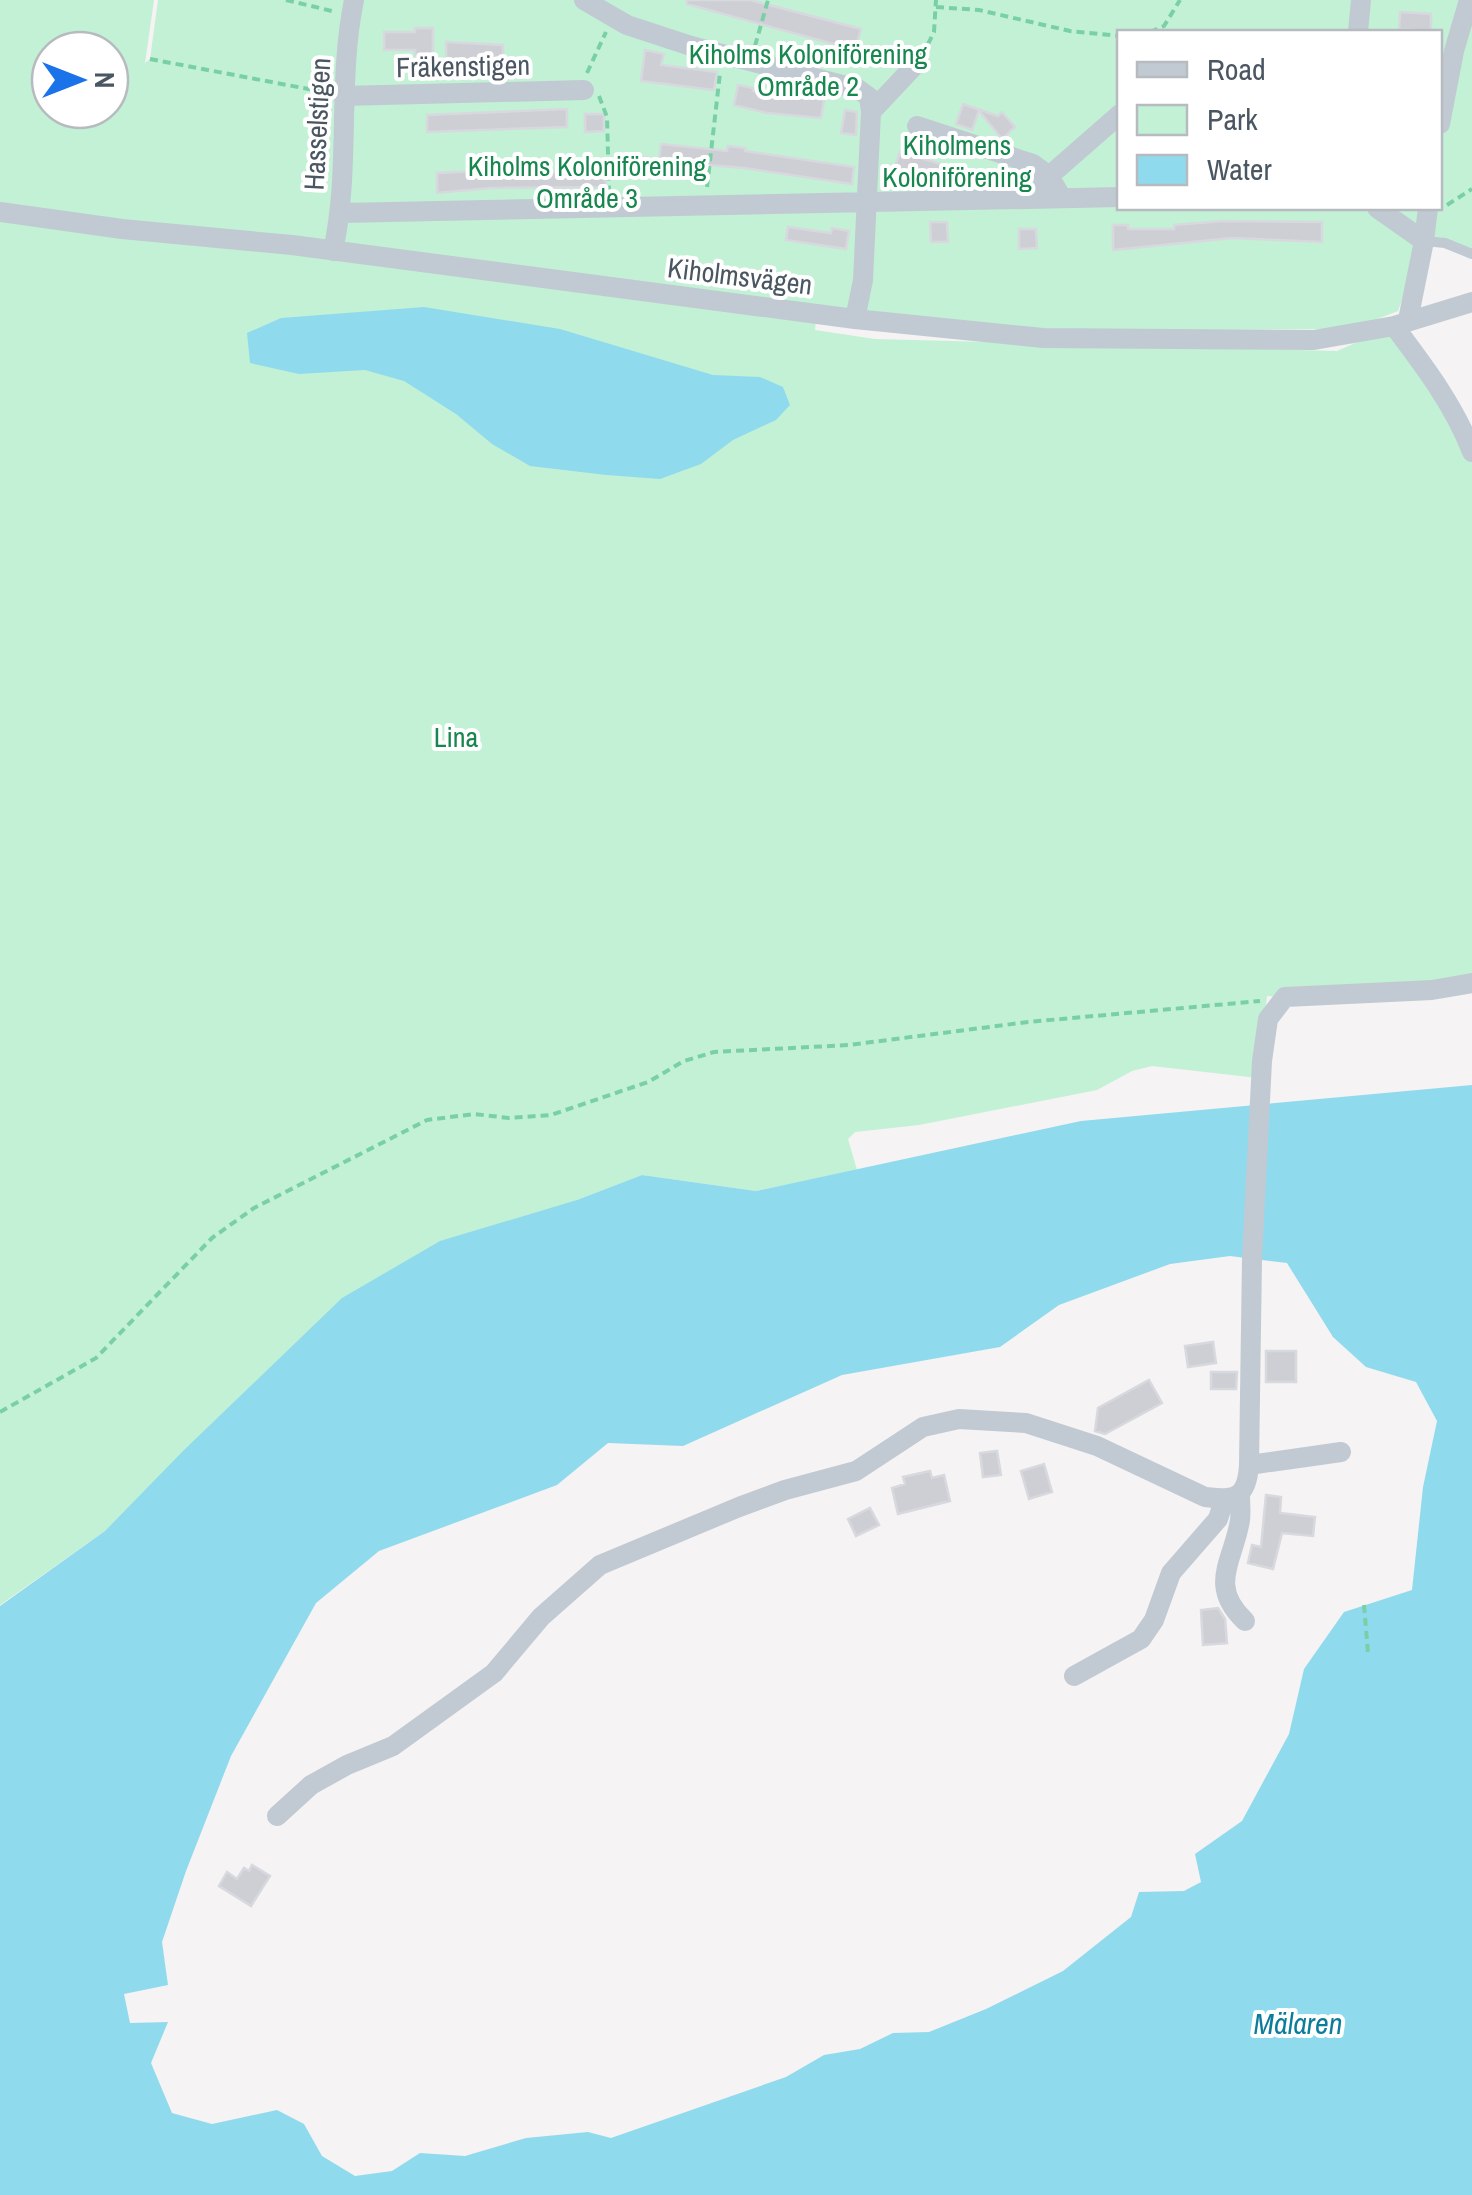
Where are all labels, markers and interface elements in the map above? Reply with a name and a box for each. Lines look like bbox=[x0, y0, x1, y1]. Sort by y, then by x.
north arrow bbox=[30, 30, 130, 130]
legend bbox=[1117, 30, 1442, 210]
park label: Kiholms Koloniförening Område 2 bbox=[689, 35, 928, 105]
street label: Fräkenstigen bbox=[396, 46, 530, 86]
text: Road bbox=[1207, 49, 1266, 89]
street label: Hasselstigen bbox=[295, 57, 339, 191]
text: N bbox=[86, 72, 124, 88]
text: Park bbox=[1207, 99, 1258, 139]
park label: Kiholmens Koloniförening bbox=[882, 126, 1032, 196]
park label: Kiholms Koloniförening Område 3 bbox=[468, 147, 707, 217]
text: Water bbox=[1207, 149, 1273, 189]
street label: Kiholmsvägen bbox=[665, 248, 815, 304]
park label: Lina bbox=[434, 718, 479, 756]
water label: Mälaren bbox=[1254, 2003, 1342, 2043]

